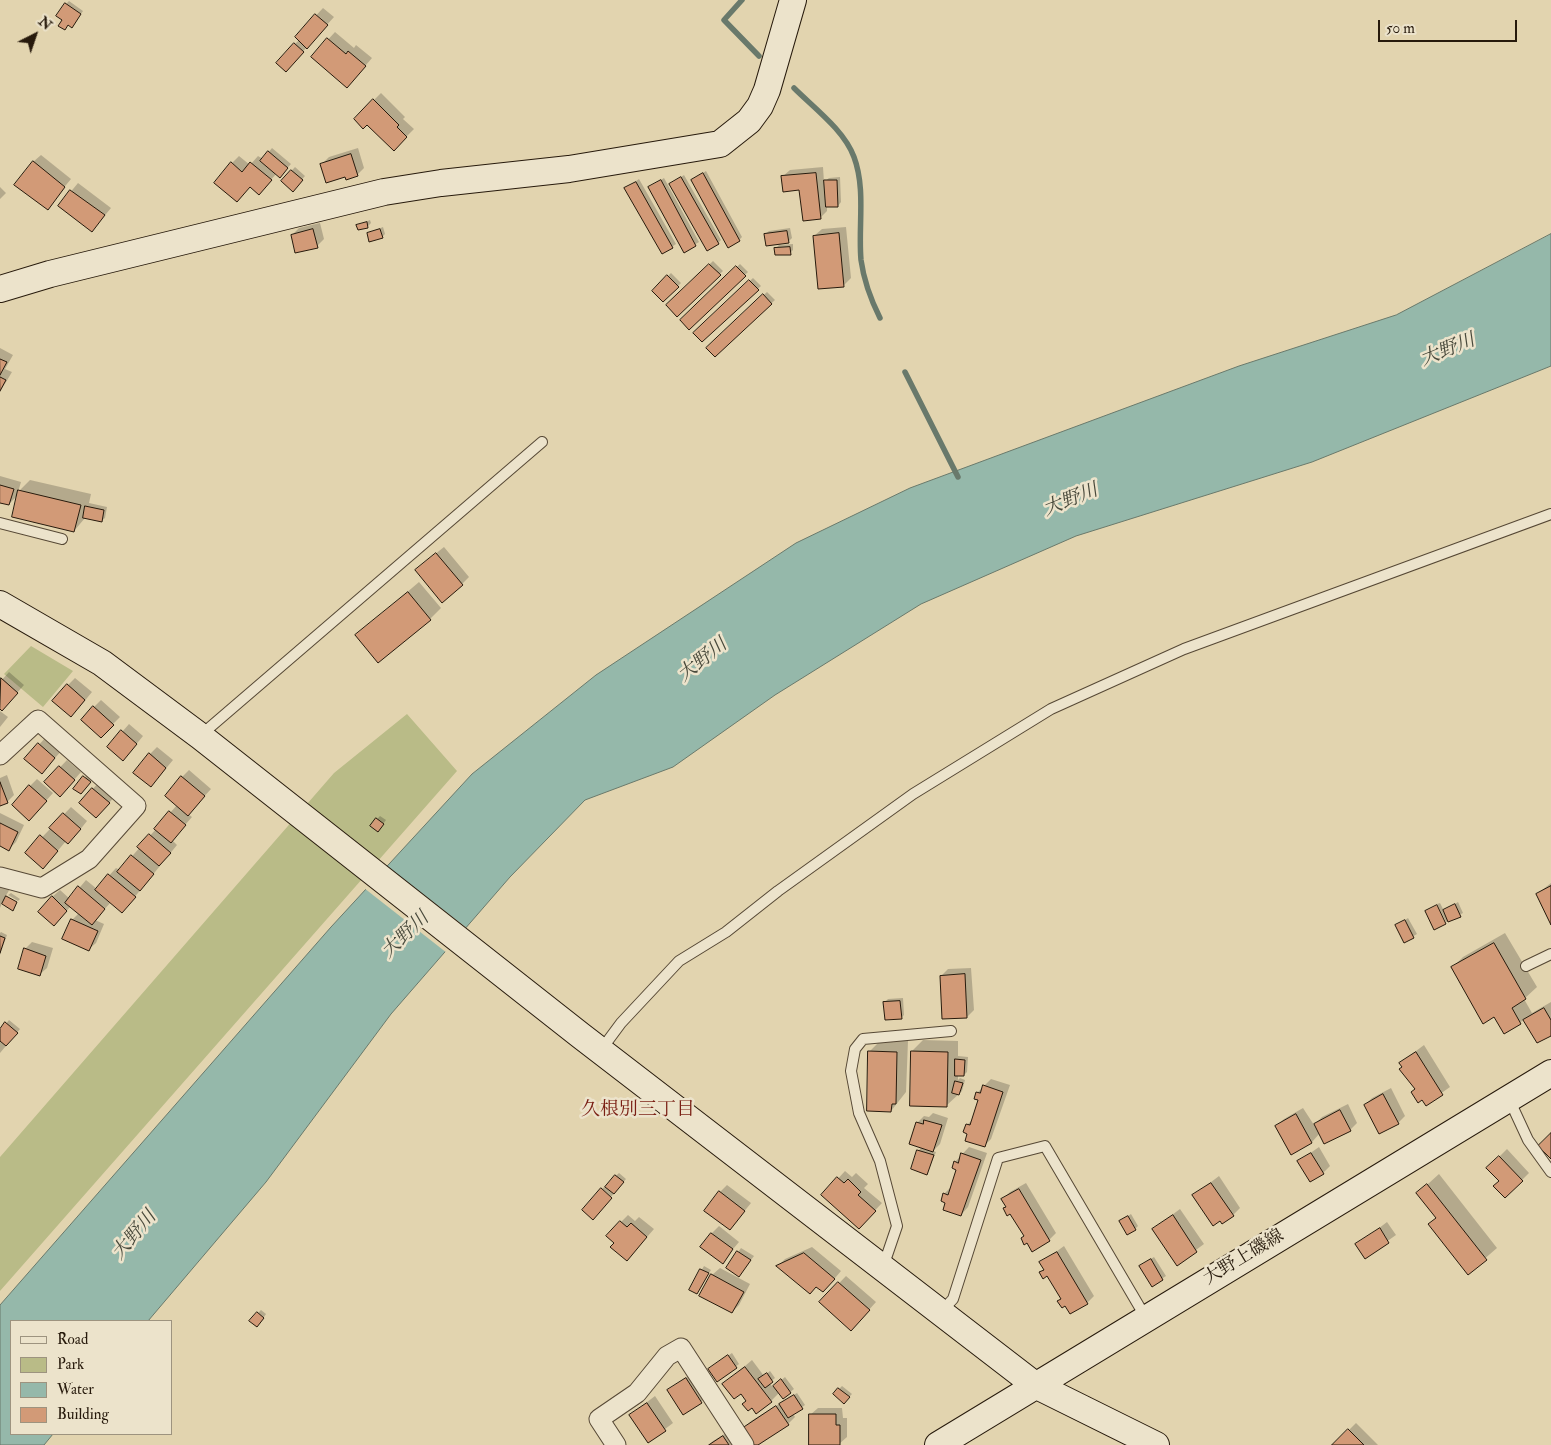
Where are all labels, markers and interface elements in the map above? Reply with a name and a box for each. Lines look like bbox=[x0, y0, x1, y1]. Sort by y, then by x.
north arrow bbox=[10, 10, 60, 60]
scale bar bbox=[1381, 10, 1520, 42]
text: N bbox=[35, 13, 55, 34]
text: 50 m bbox=[1386, 19, 1415, 38]
water label: 大野川 bbox=[1417, 330, 1479, 372]
water label: 大野川 bbox=[1040, 480, 1102, 522]
water label: 大野川 bbox=[674, 634, 732, 688]
water label: 大野川 bbox=[378, 908, 434, 964]
district label: 久根別三丁目 bbox=[581, 1100, 695, 1122]
water label: 大野川 bbox=[108, 1207, 162, 1265]
street label: 大野上磯線 bbox=[1200, 1226, 1288, 1290]
legend bbox=[10, 1320, 172, 1435]
text: Road bbox=[57, 1330, 88, 1349]
text: Park bbox=[57, 1355, 84, 1374]
text: Water bbox=[57, 1380, 94, 1399]
text: Building bbox=[57, 1405, 109, 1424]

